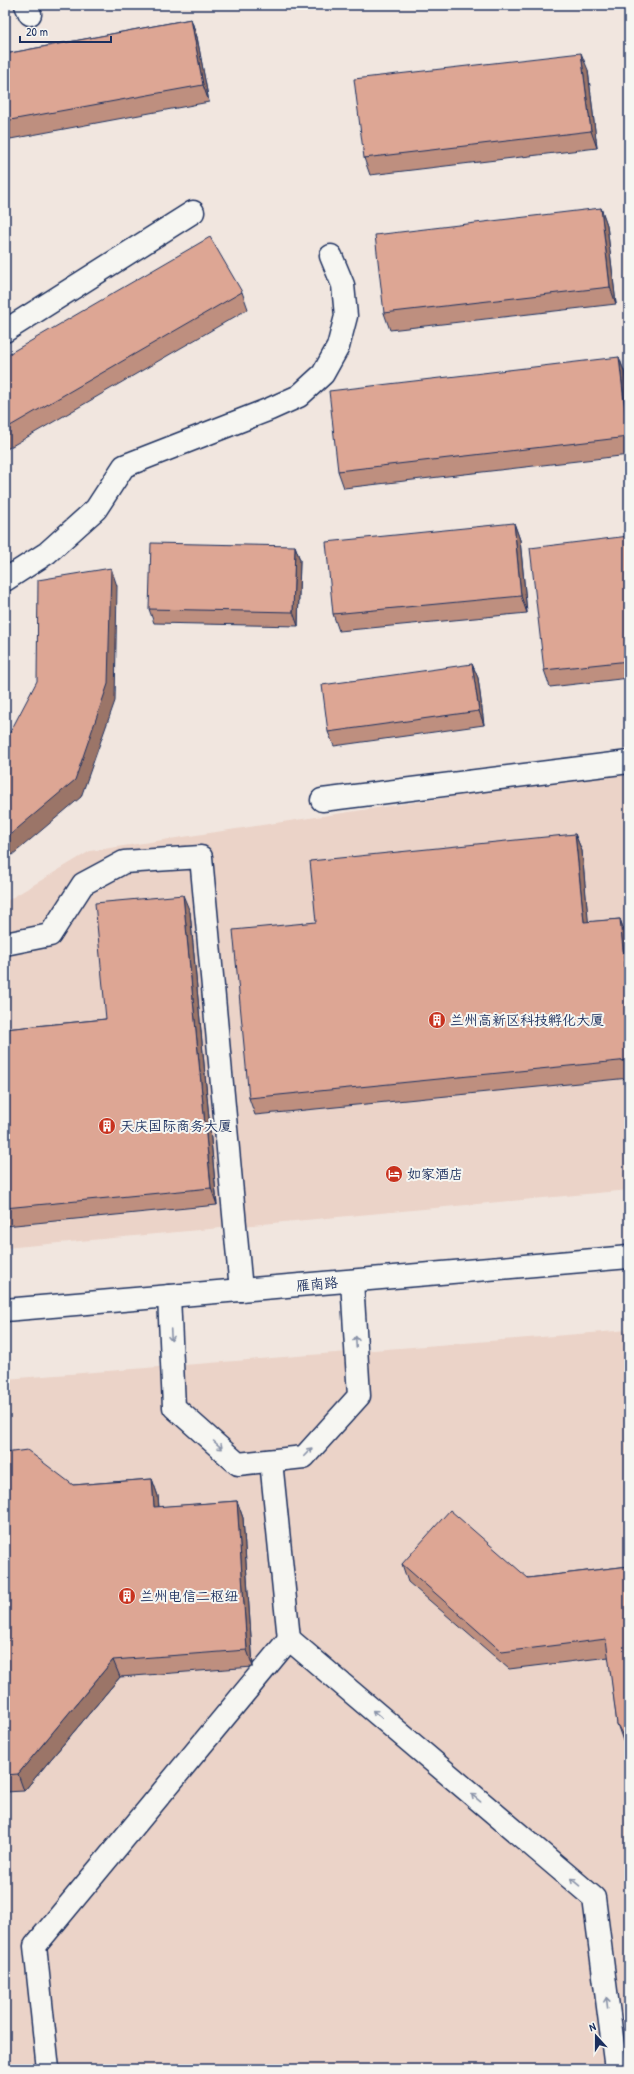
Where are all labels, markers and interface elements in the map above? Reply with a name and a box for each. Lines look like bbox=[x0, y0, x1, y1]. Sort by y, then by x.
scale bar bbox=[20, 18, 111, 44]
text: 20 m bbox=[26, 23, 48, 40]
building icon: 兰州高新区科技孵化大厦 bbox=[427, 1010, 447, 1030]
place label: 兰州高新区科技孵化大厦 bbox=[450, 1010, 604, 1029]
building icon: 天庆国际商务大厦 bbox=[97, 1116, 117, 1136]
place label: 天庆国际商务大厦 bbox=[120, 1116, 232, 1135]
hotel icon: 如家酒店 bbox=[384, 1164, 404, 1184]
place label: 如家酒店 bbox=[407, 1164, 463, 1183]
street label: 雁南路 bbox=[295, 1272, 339, 1295]
one-way arrow bbox=[167, 1328, 175, 1341]
one-way arrow bbox=[352, 1336, 359, 1349]
one-way arrow bbox=[212, 1441, 223, 1450]
one-way arrow bbox=[303, 1447, 313, 1457]
building icon: 兰州电信二枢纽 bbox=[117, 1586, 137, 1606]
place label: 兰州电信二枢纽 bbox=[140, 1586, 238, 1605]
one-way arrow bbox=[372, 1709, 382, 1718]
one-way arrow bbox=[471, 1793, 481, 1802]
one-way arrow bbox=[570, 1878, 580, 1887]
one-way arrow bbox=[603, 1996, 611, 2009]
north arrow bbox=[576, 2016, 616, 2056]
text: N bbox=[587, 2019, 598, 2034]

